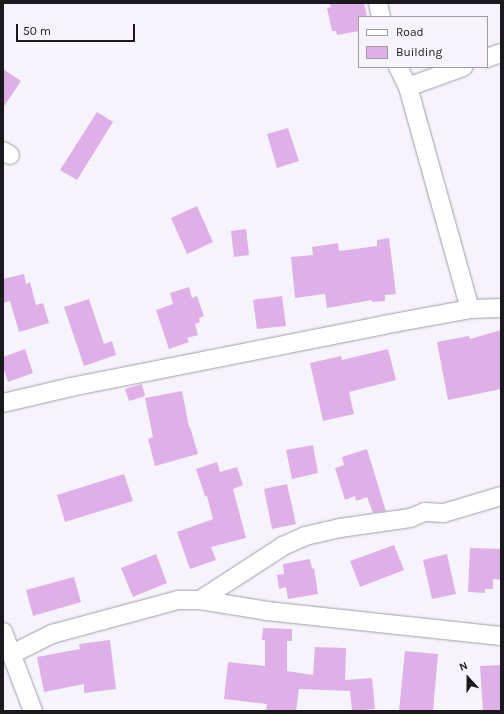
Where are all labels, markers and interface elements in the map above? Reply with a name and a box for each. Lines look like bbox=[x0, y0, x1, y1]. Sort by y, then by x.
scale bar bbox=[18, 16, 137, 42]
legend bbox=[358, 16, 488, 68]
text: 50 m bbox=[23, 24, 51, 38]
text: Road bbox=[396, 25, 424, 39]
text: Building bbox=[396, 45, 442, 59]
north arrow bbox=[448, 658, 488, 698]
text: N bbox=[458, 659, 470, 674]

